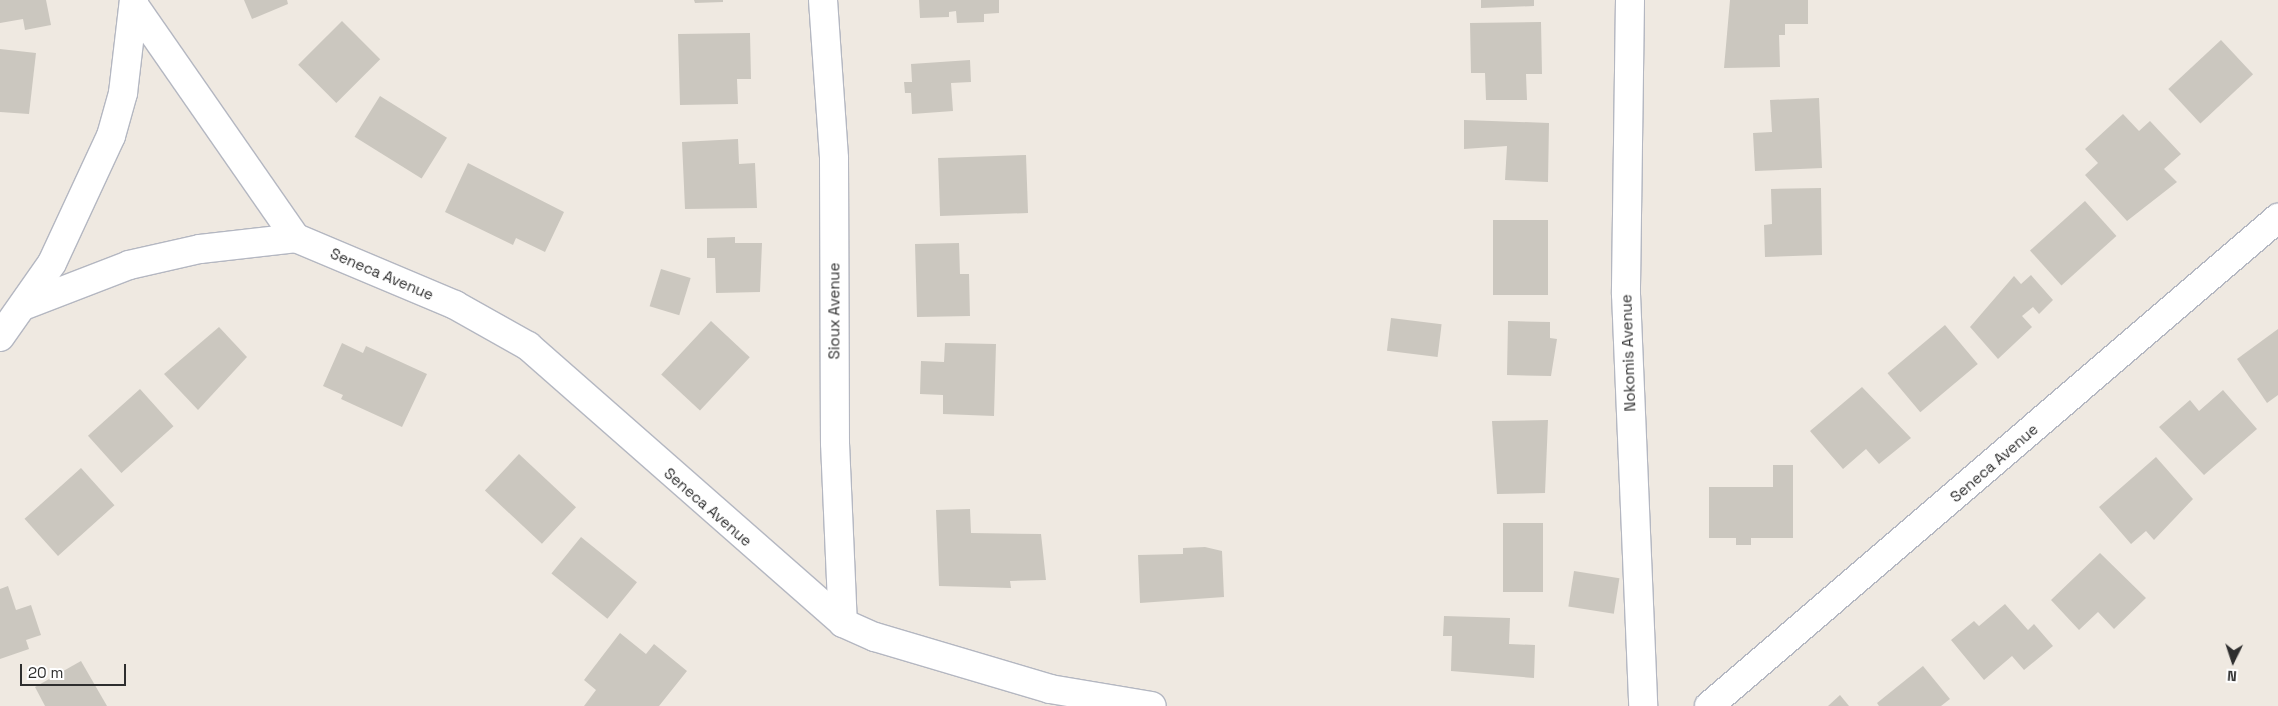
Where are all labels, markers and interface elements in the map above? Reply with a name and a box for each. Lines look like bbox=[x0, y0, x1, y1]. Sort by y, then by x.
street label: Seneca Avenue bbox=[328, 244, 436, 304]
street label: Sioux Avenue bbox=[825, 262, 843, 360]
street label: Nokomis Avenue bbox=[1617, 294, 1639, 412]
street label: Seneca Avenue bbox=[1946, 420, 2042, 506]
street label: Seneca Avenue bbox=[660, 464, 756, 550]
north arrow bbox=[2208, 636, 2258, 686]
scale bar bbox=[22, 654, 129, 686]
text: 20 m bbox=[28, 663, 63, 682]
text: N bbox=[2227, 667, 2237, 685]

